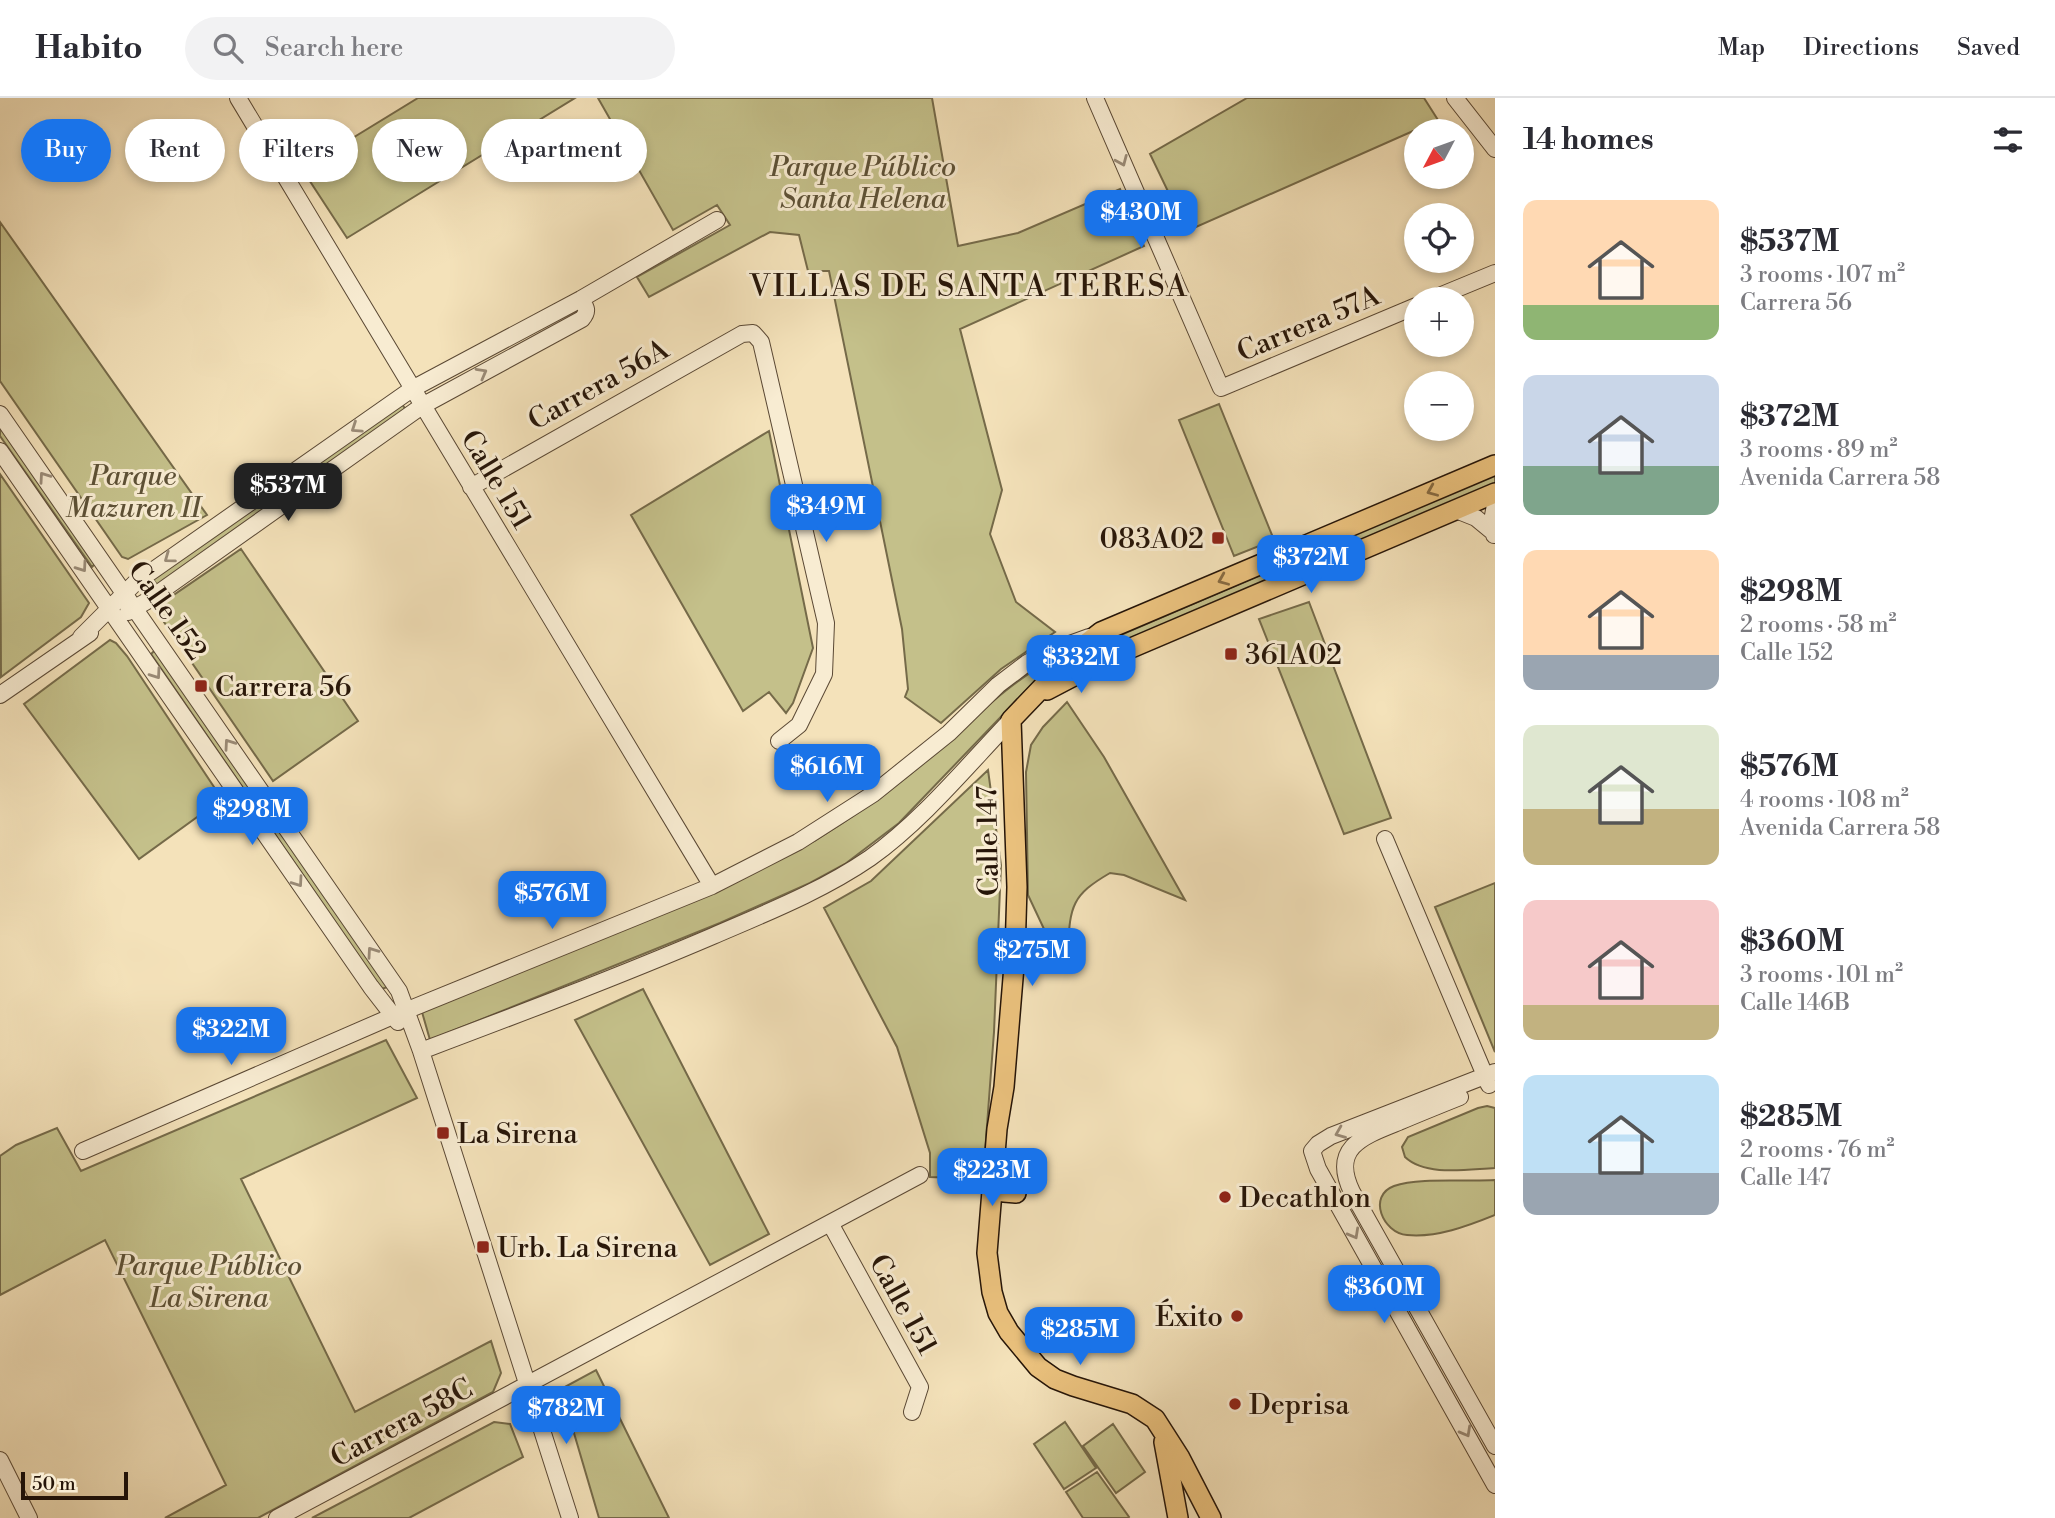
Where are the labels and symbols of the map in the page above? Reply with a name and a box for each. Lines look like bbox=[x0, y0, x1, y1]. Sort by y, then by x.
north arrow bbox=[1404, 119, 1474, 189]
park label: Parque Público Santa Helena bbox=[769, 150, 956, 217]
one-way arrow bbox=[1114, 153, 1128, 166]
pin: $430M bbox=[1092, 190, 1190, 250]
district label: VILLAS DE SANTA TERESA bbox=[748, 268, 1189, 306]
street label: Carrera 57A bbox=[1232, 278, 1386, 370]
street label: Carrera 56A bbox=[522, 332, 676, 438]
one-way arrow bbox=[475, 368, 487, 381]
one-way arrow bbox=[351, 420, 364, 432]
street label: Calle 151 bbox=[453, 424, 539, 536]
park label: Parque Mazuren II bbox=[65, 459, 204, 526]
pin: $537M bbox=[239, 464, 337, 523]
one-way arrow bbox=[40, 472, 52, 485]
one-way arrow bbox=[1427, 483, 1439, 497]
pin: $349M bbox=[777, 484, 875, 544]
place label: 083A02 bbox=[1100, 522, 1204, 557]
marker: 083A02 bbox=[1210, 530, 1226, 546]
pin: $372M bbox=[1262, 536, 1360, 595]
one-way arrow bbox=[164, 550, 177, 562]
street label: Calle 152 bbox=[120, 554, 214, 667]
one-way arrow bbox=[74, 559, 87, 572]
one-way arrow bbox=[1217, 572, 1230, 586]
pin: $332M bbox=[1032, 636, 1130, 695]
place label: 361A02 bbox=[1245, 638, 1342, 673]
marker: 361A02 bbox=[1223, 646, 1239, 662]
one-way arrow bbox=[148, 666, 160, 679]
place label: Carrera 56 bbox=[215, 670, 351, 705]
marker: Carrera 56 bbox=[193, 678, 209, 694]
one-way arrow bbox=[225, 739, 237, 752]
pin: $616M bbox=[778, 744, 876, 804]
street label: Calle 147 bbox=[970, 785, 1007, 897]
pin: $298M bbox=[203, 788, 301, 847]
pin: $576M bbox=[503, 872, 601, 931]
one-way arrow bbox=[290, 874, 302, 887]
pin: $275M bbox=[983, 928, 1081, 988]
one-way arrow bbox=[368, 947, 380, 960]
pin: $322M bbox=[182, 1007, 280, 1067]
place label: La Sirena bbox=[457, 1117, 578, 1152]
one-way arrow bbox=[1335, 1124, 1347, 1138]
marker: La Sirena bbox=[435, 1125, 451, 1141]
pin: $223M bbox=[943, 1148, 1041, 1208]
place label: Decathlon bbox=[1239, 1181, 1371, 1216]
marker: Decathlon bbox=[1217, 1189, 1233, 1205]
one-way arrow bbox=[1346, 1226, 1359, 1239]
place label: Urb. La Sirena bbox=[497, 1231, 678, 1266]
marker: Urb. La Sirena bbox=[475, 1239, 491, 1255]
street label: Calle 151 bbox=[861, 1248, 945, 1361]
park label: Parque Público La Sirena bbox=[115, 1249, 302, 1316]
pin: $360M bbox=[1335, 1266, 1433, 1325]
place label: Éxito bbox=[1155, 1298, 1223, 1335]
pin: $285M bbox=[1031, 1308, 1129, 1367]
marker: Éxito bbox=[1229, 1308, 1245, 1324]
street label: Carrera 58C bbox=[325, 1371, 479, 1475]
pin: $782M bbox=[517, 1386, 615, 1446]
place label: Deprisa bbox=[1249, 1388, 1350, 1423]
marker: Deprisa bbox=[1227, 1396, 1243, 1412]
one-way arrow bbox=[1458, 1425, 1471, 1437]
scale bar bbox=[21, 1469, 128, 1501]

